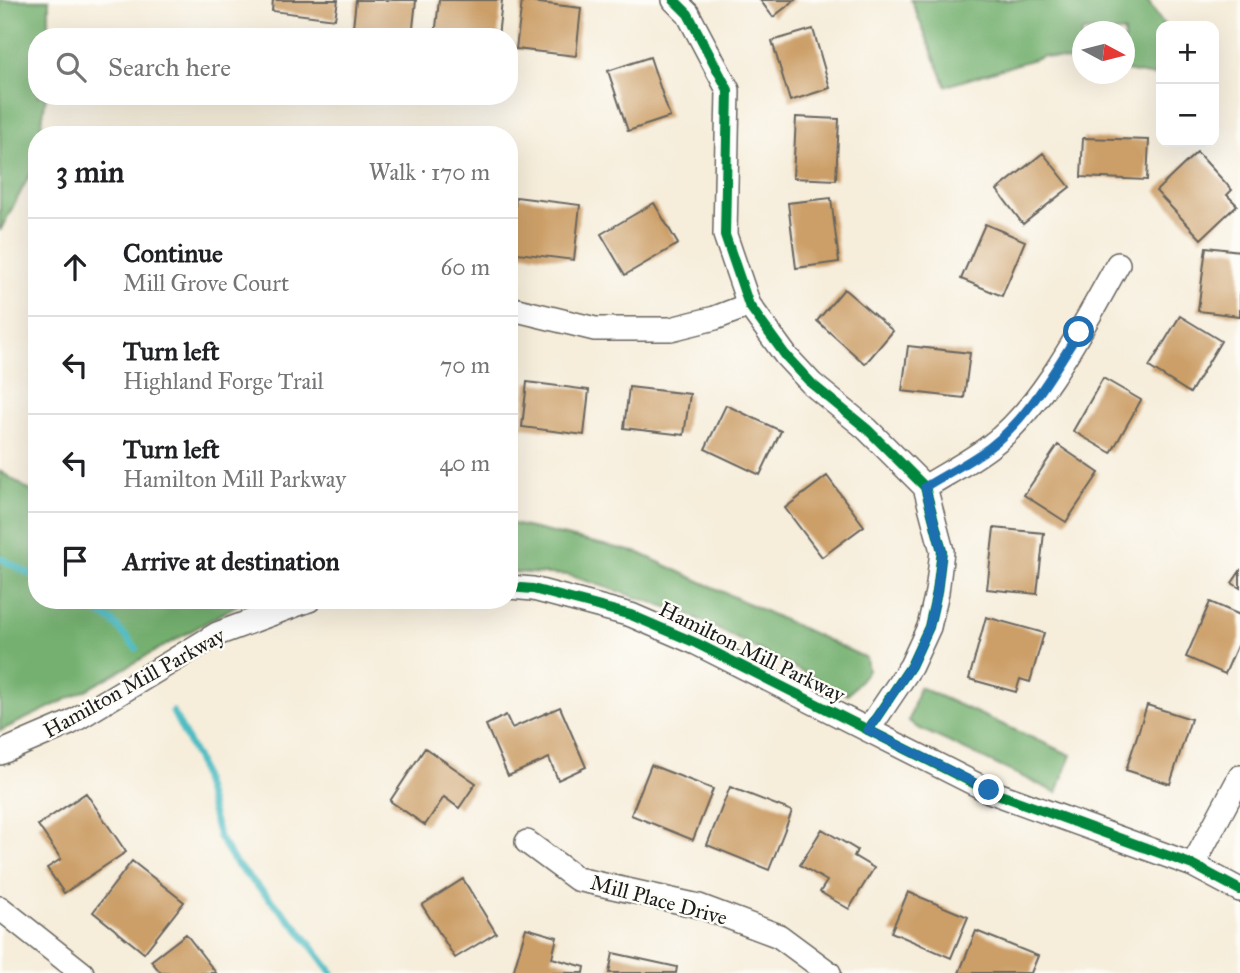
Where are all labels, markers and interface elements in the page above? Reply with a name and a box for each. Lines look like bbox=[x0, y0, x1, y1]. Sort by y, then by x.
north arrow bbox=[1072, 21, 1135, 84]
map controls bbox=[1156, 21, 1219, 147]
button: + bbox=[1156, 21, 1219, 84]
search box bbox=[28, 28, 518, 105]
icon: search bbox=[52, 48, 90, 86]
text: Search here bbox=[108, 51, 231, 83]
button: − bbox=[1156, 84, 1219, 147]
text: 3 min bbox=[56, 154, 124, 190]
text: Walk · 170 m bbox=[369, 158, 490, 186]
text: Continue bbox=[123, 237, 223, 269]
icon: ahead bbox=[56, 248, 94, 286]
text: 60 m bbox=[441, 253, 490, 281]
text: Mill Grove Court bbox=[123, 269, 289, 297]
route start bbox=[1063, 316, 1094, 347]
text: Turn left bbox=[123, 335, 219, 367]
icon: left bbox=[56, 346, 94, 384]
text: 70 m bbox=[440, 351, 490, 379]
text: Highland Forge Trail bbox=[123, 367, 324, 395]
text: Turn left bbox=[123, 433, 219, 465]
icon: left bbox=[56, 444, 94, 482]
text: 40 m bbox=[440, 449, 490, 477]
text: Hamilton Mill Parkway bbox=[123, 465, 346, 493]
icon: arrive bbox=[56, 542, 94, 580]
text: Arrive at destination bbox=[123, 545, 340, 577]
street label: Hamilton Mill Parkway bbox=[655, 596, 850, 709]
street label: Hamilton Mill Parkway bbox=[39, 622, 230, 744]
route end bbox=[973, 774, 1004, 805]
street label: Mill Place Drive bbox=[588, 869, 730, 931]

